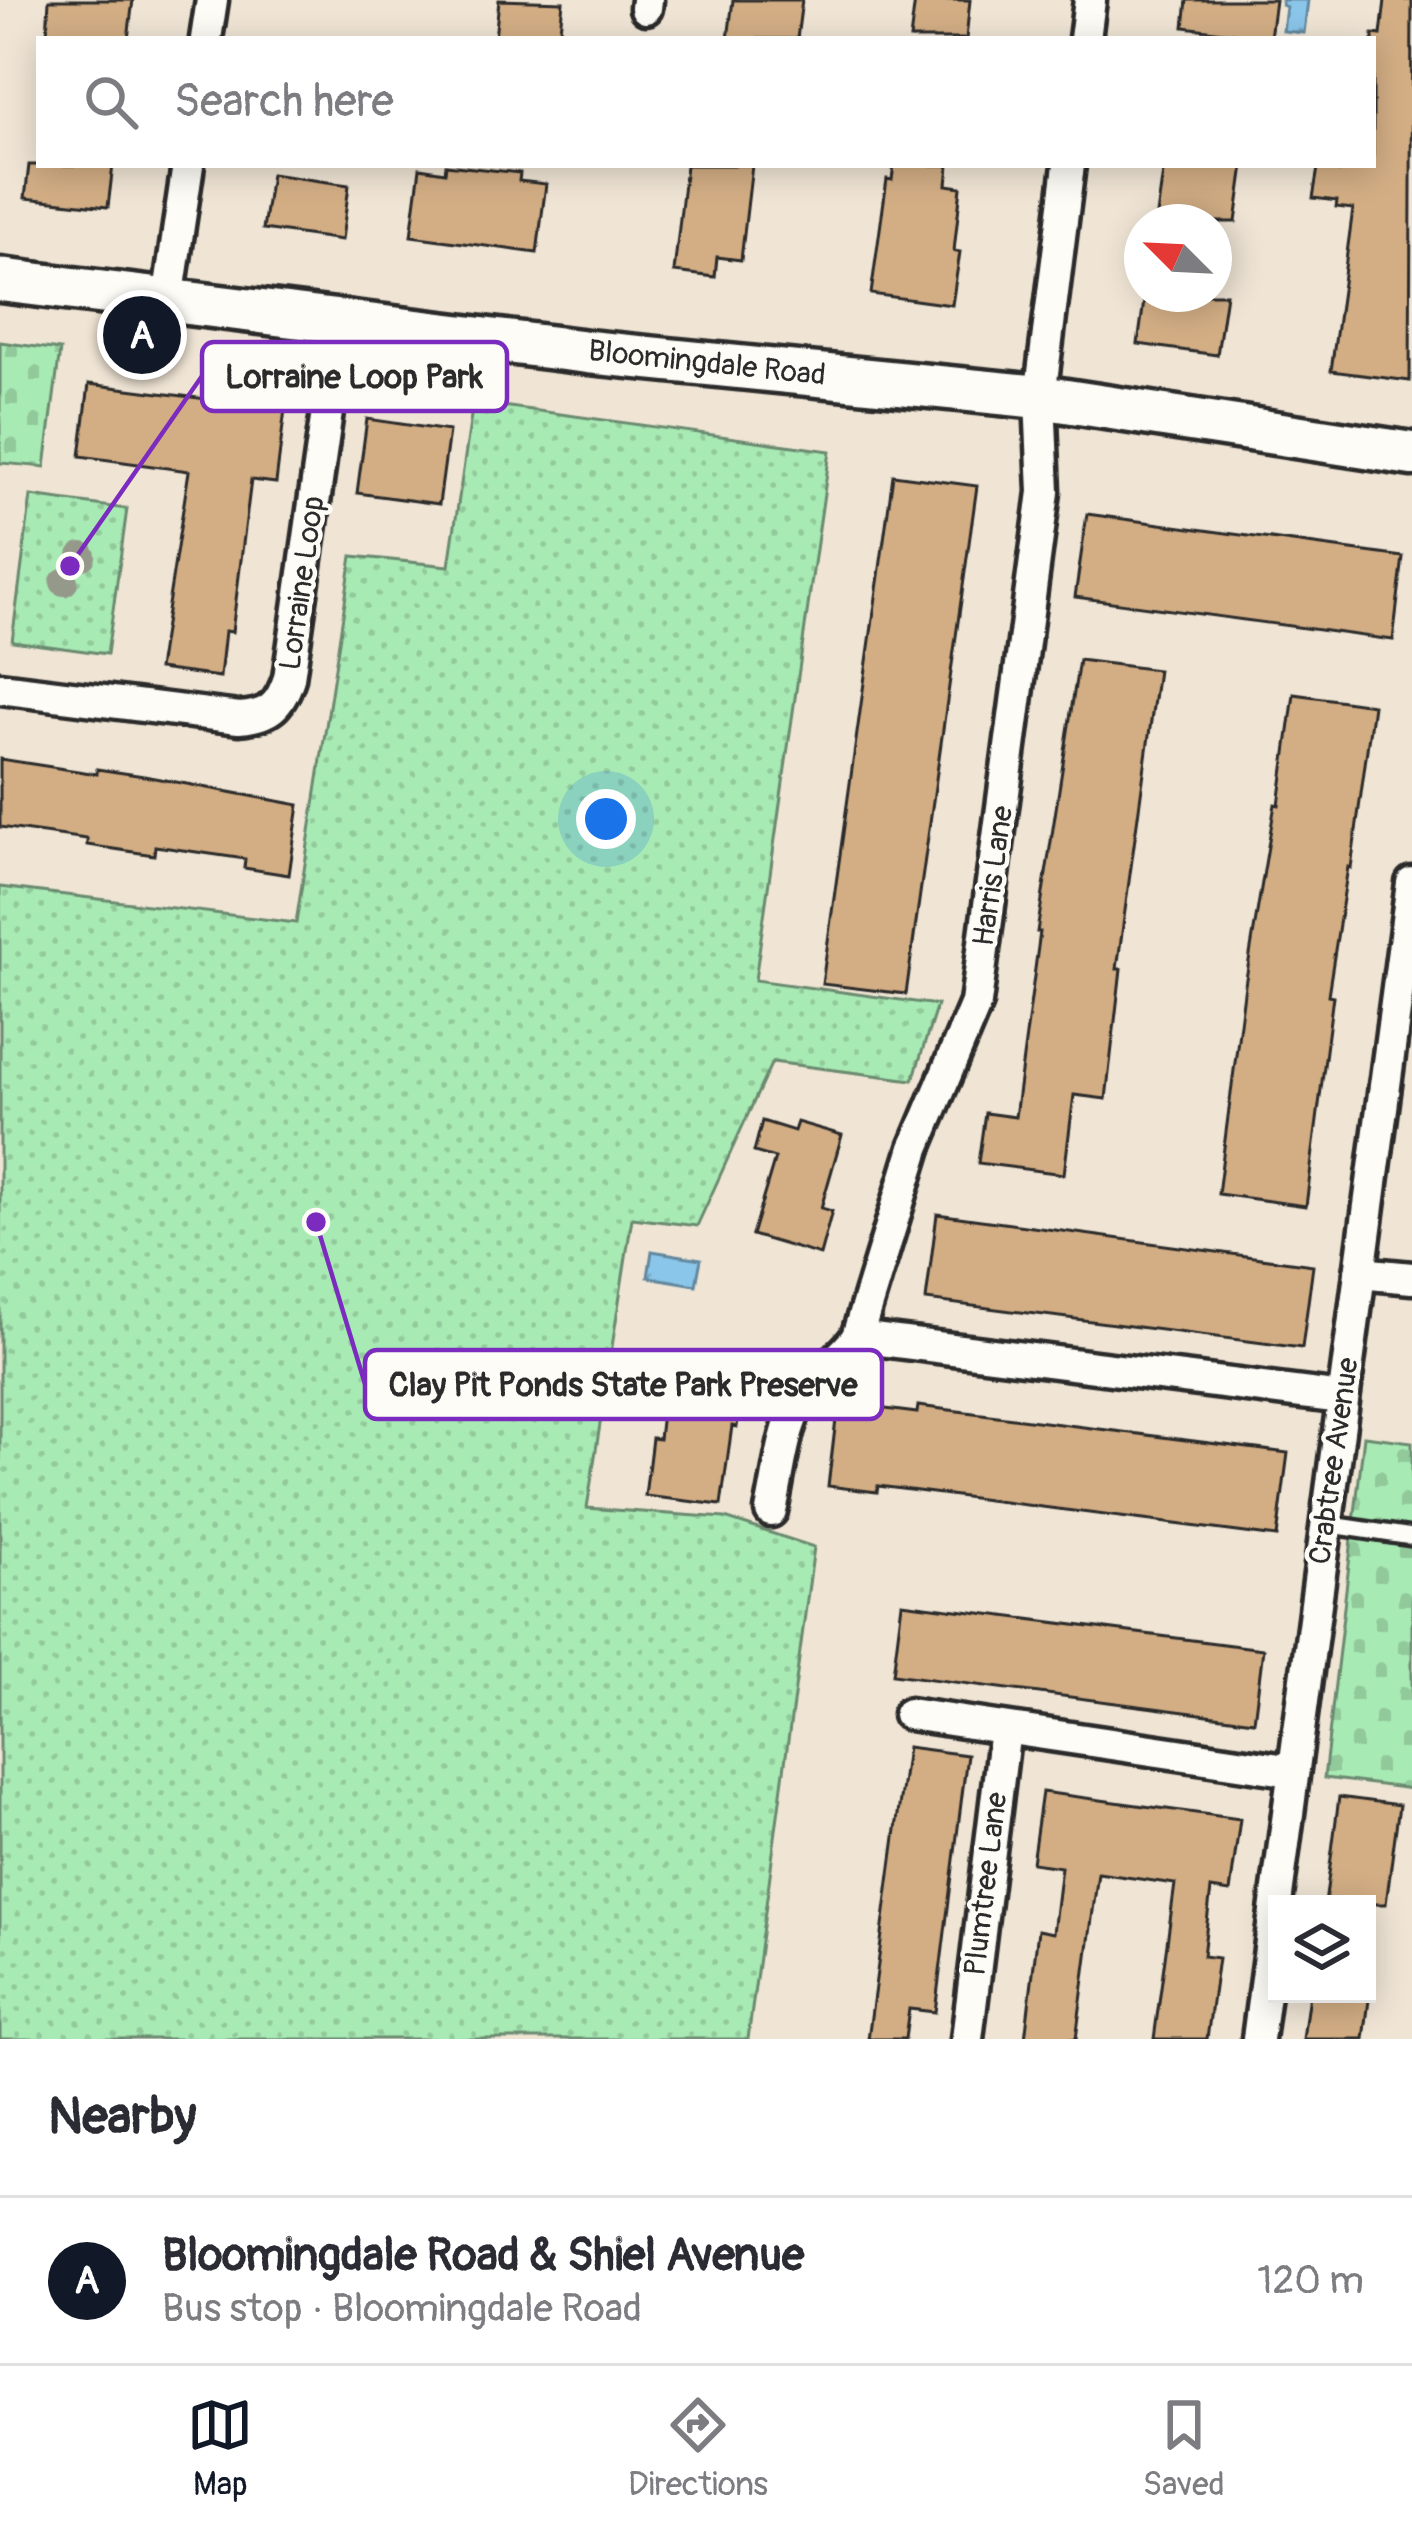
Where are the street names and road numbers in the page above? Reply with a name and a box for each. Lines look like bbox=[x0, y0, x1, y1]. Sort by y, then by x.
street label: Bloomingdale Road bbox=[587, 332, 827, 394]
street label: Lorraine Loop bbox=[271, 494, 333, 672]
street label: Harris Lane bbox=[965, 803, 1021, 949]
street label: Crabtree Avenue bbox=[1301, 1355, 1367, 1567]
street label: Plumtree Lane bbox=[956, 1790, 1016, 1978]

